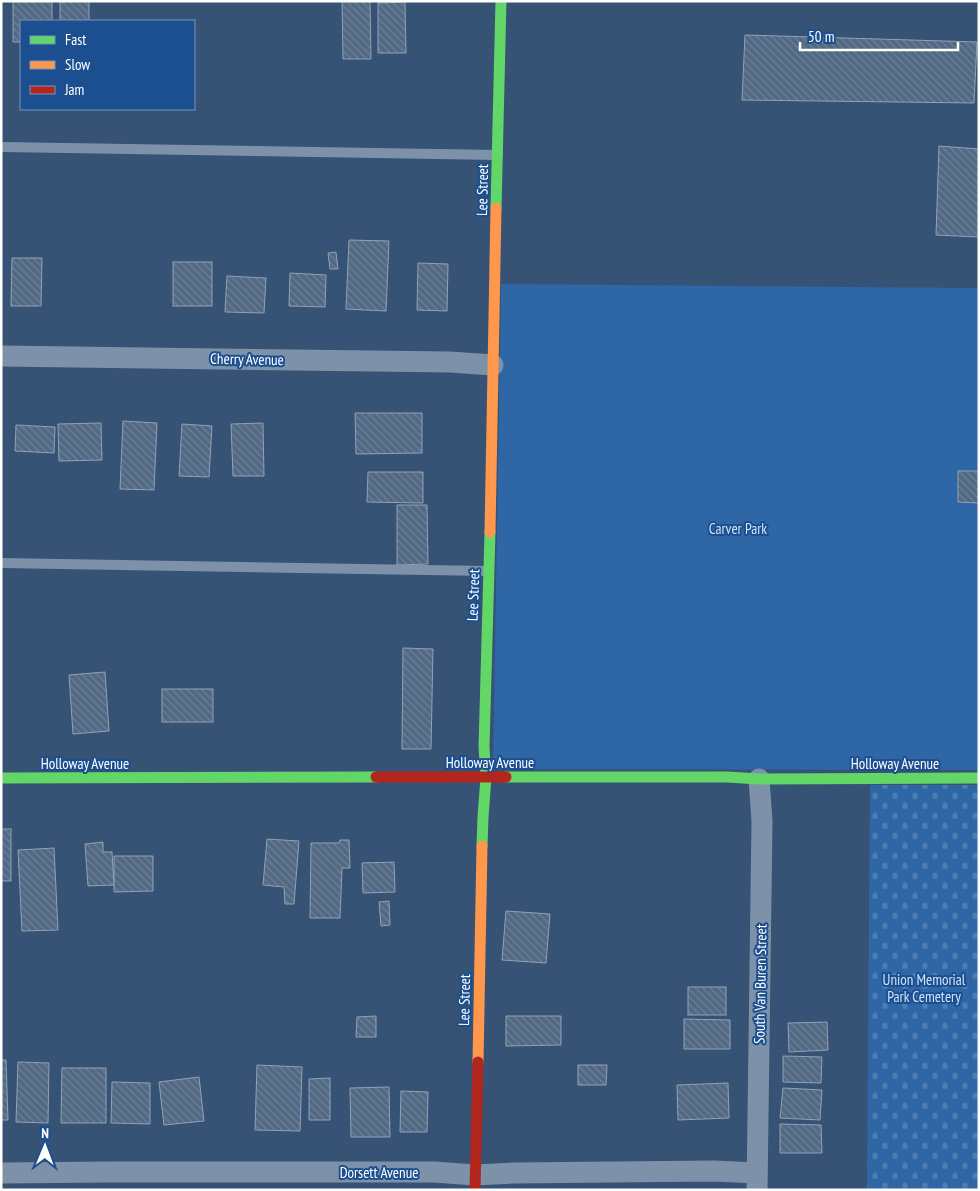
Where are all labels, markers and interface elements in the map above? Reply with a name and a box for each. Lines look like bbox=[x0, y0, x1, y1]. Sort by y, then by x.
legend bbox=[20, 20, 195, 110]
scale bar bbox=[800, 20, 958, 52]
text: 50 m bbox=[808, 27, 834, 46]
text: Fast bbox=[65, 30, 86, 49]
text: Slow bbox=[65, 55, 90, 74]
text: Jam bbox=[64, 80, 84, 99]
street label: Lee Street bbox=[472, 164, 492, 216]
street label: Cherry Avenue bbox=[210, 349, 284, 369]
park label: Carver Park bbox=[709, 519, 767, 538]
street label: Lee Street bbox=[463, 569, 483, 621]
street label: Holloway Avenue bbox=[446, 753, 534, 772]
street label: Holloway Avenue bbox=[41, 754, 129, 773]
street label: Holloway Avenue bbox=[851, 754, 939, 773]
street label: South Van Buren Street bbox=[749, 924, 771, 1044]
park label: Union Memorial Park Cemetery bbox=[883, 970, 966, 1006]
street label: Lee Street bbox=[454, 974, 474, 1026]
north arrow bbox=[20, 1121, 70, 1171]
text: N bbox=[41, 1124, 49, 1142]
street label: Dorsett Avenue bbox=[340, 1163, 418, 1182]

